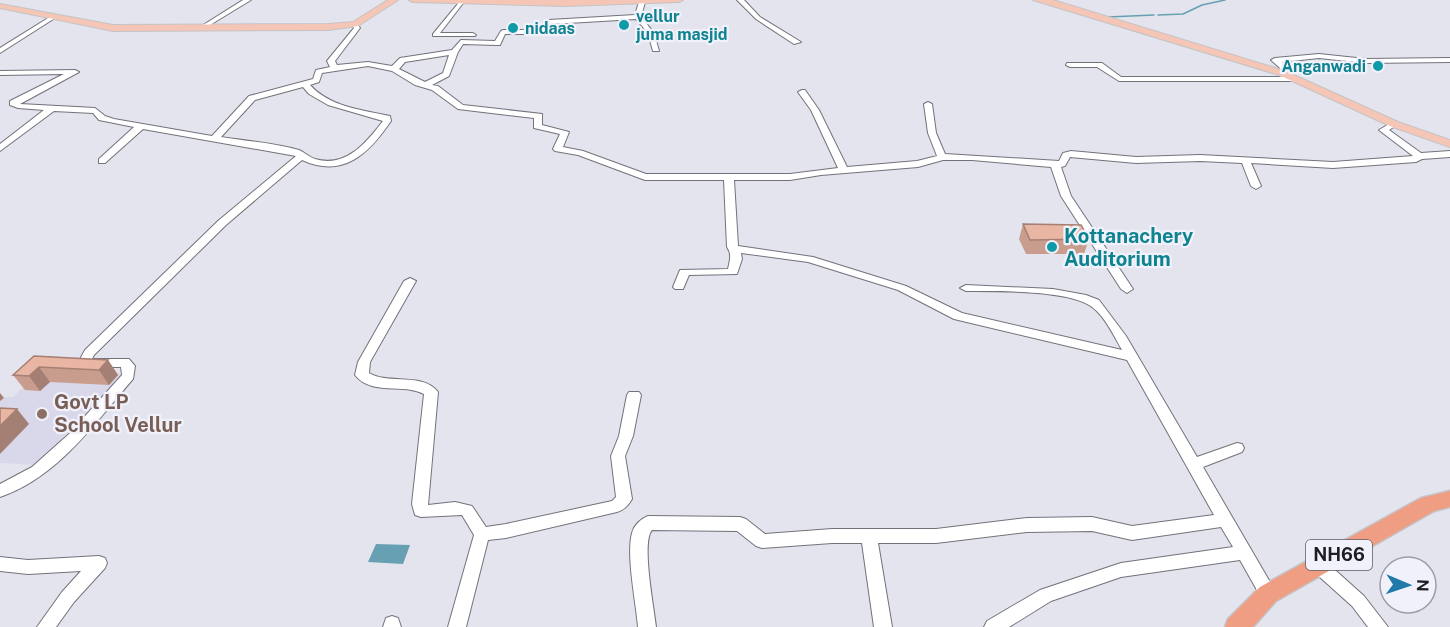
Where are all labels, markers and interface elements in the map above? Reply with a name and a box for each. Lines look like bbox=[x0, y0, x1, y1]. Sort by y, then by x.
place label: vellur juma masjid bbox=[635, 7, 728, 44]
marker: vellur juma masjid bbox=[617, 18, 631, 32]
place label: nidaas bbox=[525, 19, 575, 38]
marker: nidaas bbox=[506, 21, 520, 35]
place label: Anganwadi bbox=[1281, 57, 1366, 76]
marker: Anganwadi bbox=[1371, 59, 1385, 73]
place label: Kottanachery Auditorium bbox=[1064, 224, 1193, 271]
marker: Kottanachery Auditorium bbox=[1045, 240, 1059, 254]
place label: Govt LP School Vellur bbox=[54, 390, 182, 437]
marker: Govt LP School Vellur bbox=[35, 407, 49, 421]
road number: NH66 bbox=[1306, 540, 1372, 570]
north arrow bbox=[1378, 555, 1438, 615]
text: N bbox=[1413, 579, 1432, 592]

